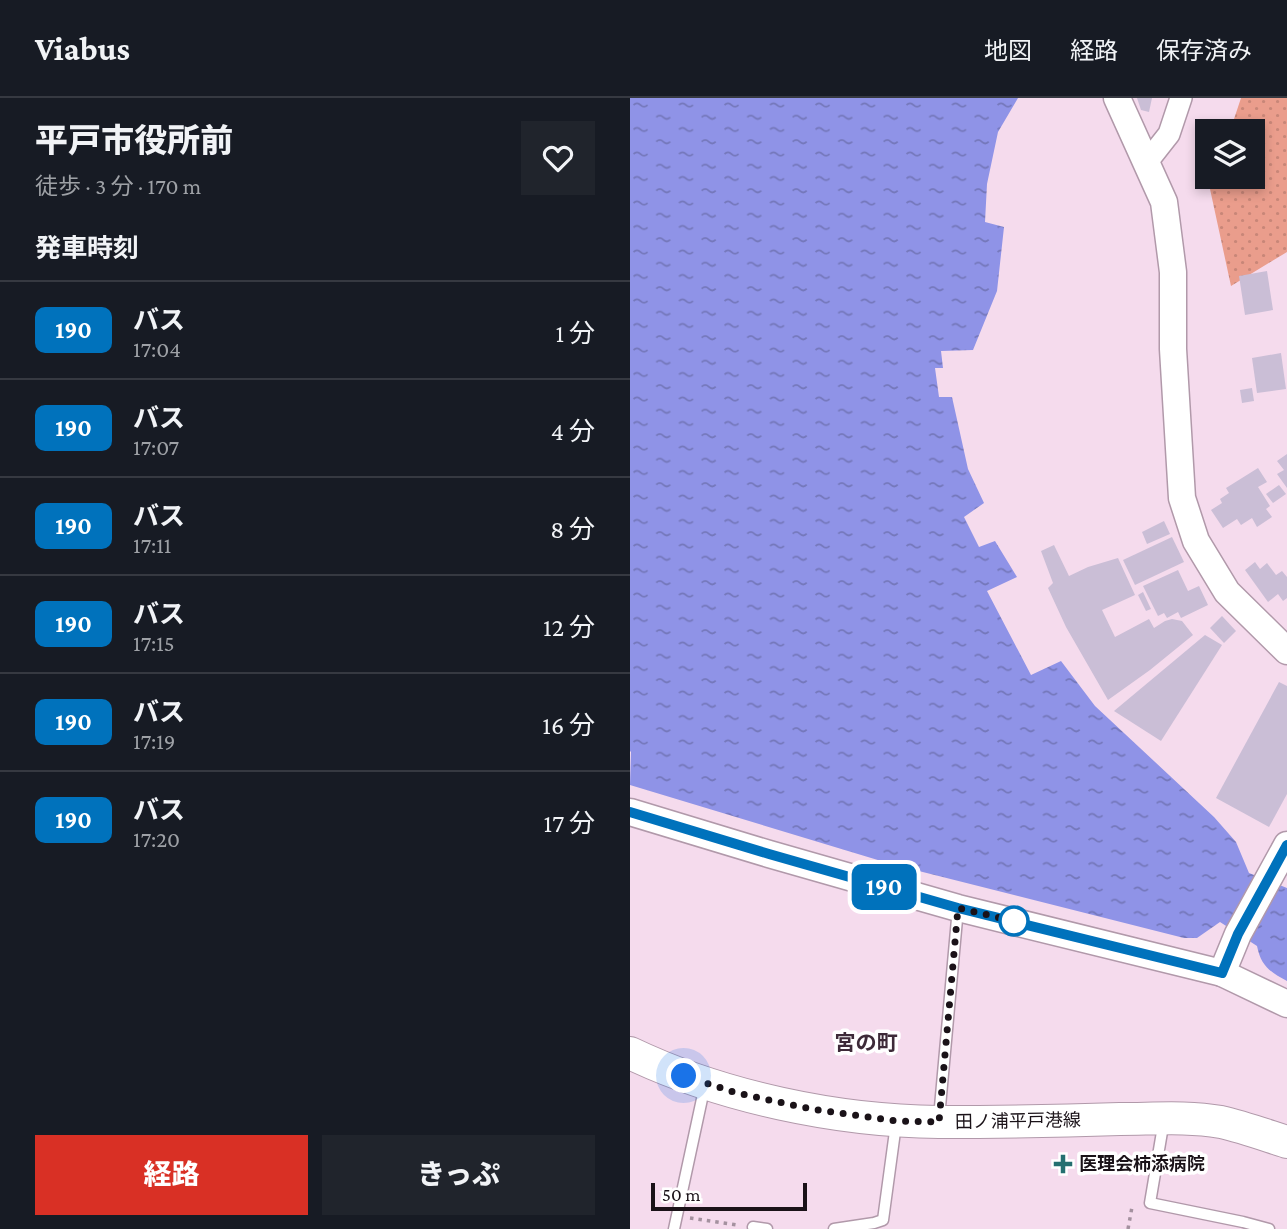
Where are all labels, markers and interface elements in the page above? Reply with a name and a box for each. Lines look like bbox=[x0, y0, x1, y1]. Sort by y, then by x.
text: Viabus bbox=[35, 30, 130, 67]
text: 地図 bbox=[984, 37, 1032, 64]
text: 経路 bbox=[1070, 37, 1118, 64]
text: 保存済み bbox=[1156, 37, 1252, 64]
map controls bbox=[1195, 119, 1265, 189]
button: layers bbox=[1195, 119, 1265, 189]
button: heart bbox=[521, 121, 595, 195]
text: 平戸市役所前 bbox=[35, 122, 233, 159]
text: 徒歩 · 3 分 · 170 m bbox=[35, 173, 201, 199]
text: 発車時刻 bbox=[35, 234, 139, 263]
text: バス bbox=[133, 306, 185, 335]
text: 190 bbox=[55, 316, 92, 343]
text: 1 分 bbox=[555, 319, 595, 348]
text: 17:04 bbox=[133, 336, 181, 362]
text: バス bbox=[133, 404, 185, 433]
text: 190 bbox=[55, 414, 92, 441]
text: 4 分 bbox=[551, 417, 595, 446]
text: 17:07 bbox=[133, 434, 179, 460]
text: バス bbox=[133, 502, 185, 531]
text: 190 bbox=[55, 512, 92, 539]
text: 8 分 bbox=[550, 515, 595, 544]
text: 17:11 bbox=[133, 532, 171, 558]
text: バス bbox=[133, 600, 185, 629]
text: 190 bbox=[55, 610, 92, 637]
text: 12 分 bbox=[543, 613, 595, 642]
text: 17:15 bbox=[133, 630, 175, 656]
text: バス bbox=[133, 698, 185, 727]
text: 190 bbox=[55, 708, 92, 735]
text: 16 分 bbox=[542, 711, 595, 740]
text: 17:19 bbox=[133, 728, 175, 754]
text: バス bbox=[133, 796, 185, 825]
text: 190 bbox=[55, 806, 92, 833]
text: 17 分 bbox=[544, 809, 595, 838]
text: 17:20 bbox=[133, 826, 180, 852]
line badge: 190 bbox=[844, 864, 924, 910]
text: 190 bbox=[866, 873, 902, 900]
unlabelled marker bbox=[999, 906, 1029, 936]
district label: 宮の町 bbox=[835, 1031, 898, 1055]
your location bbox=[666, 1058, 701, 1093]
street label: 田ノ浦平戸港線 bbox=[955, 1110, 1081, 1132]
button: 経路 bbox=[35, 1135, 308, 1215]
button: きっぷ bbox=[322, 1135, 595, 1215]
marker: 医理会柿添病院 bbox=[1053, 1154, 1073, 1174]
place label: 医理会柿添病院 bbox=[1079, 1154, 1205, 1174]
scale bar bbox=[651, 1180, 807, 1212]
text: 50 m bbox=[662, 1184, 701, 1205]

